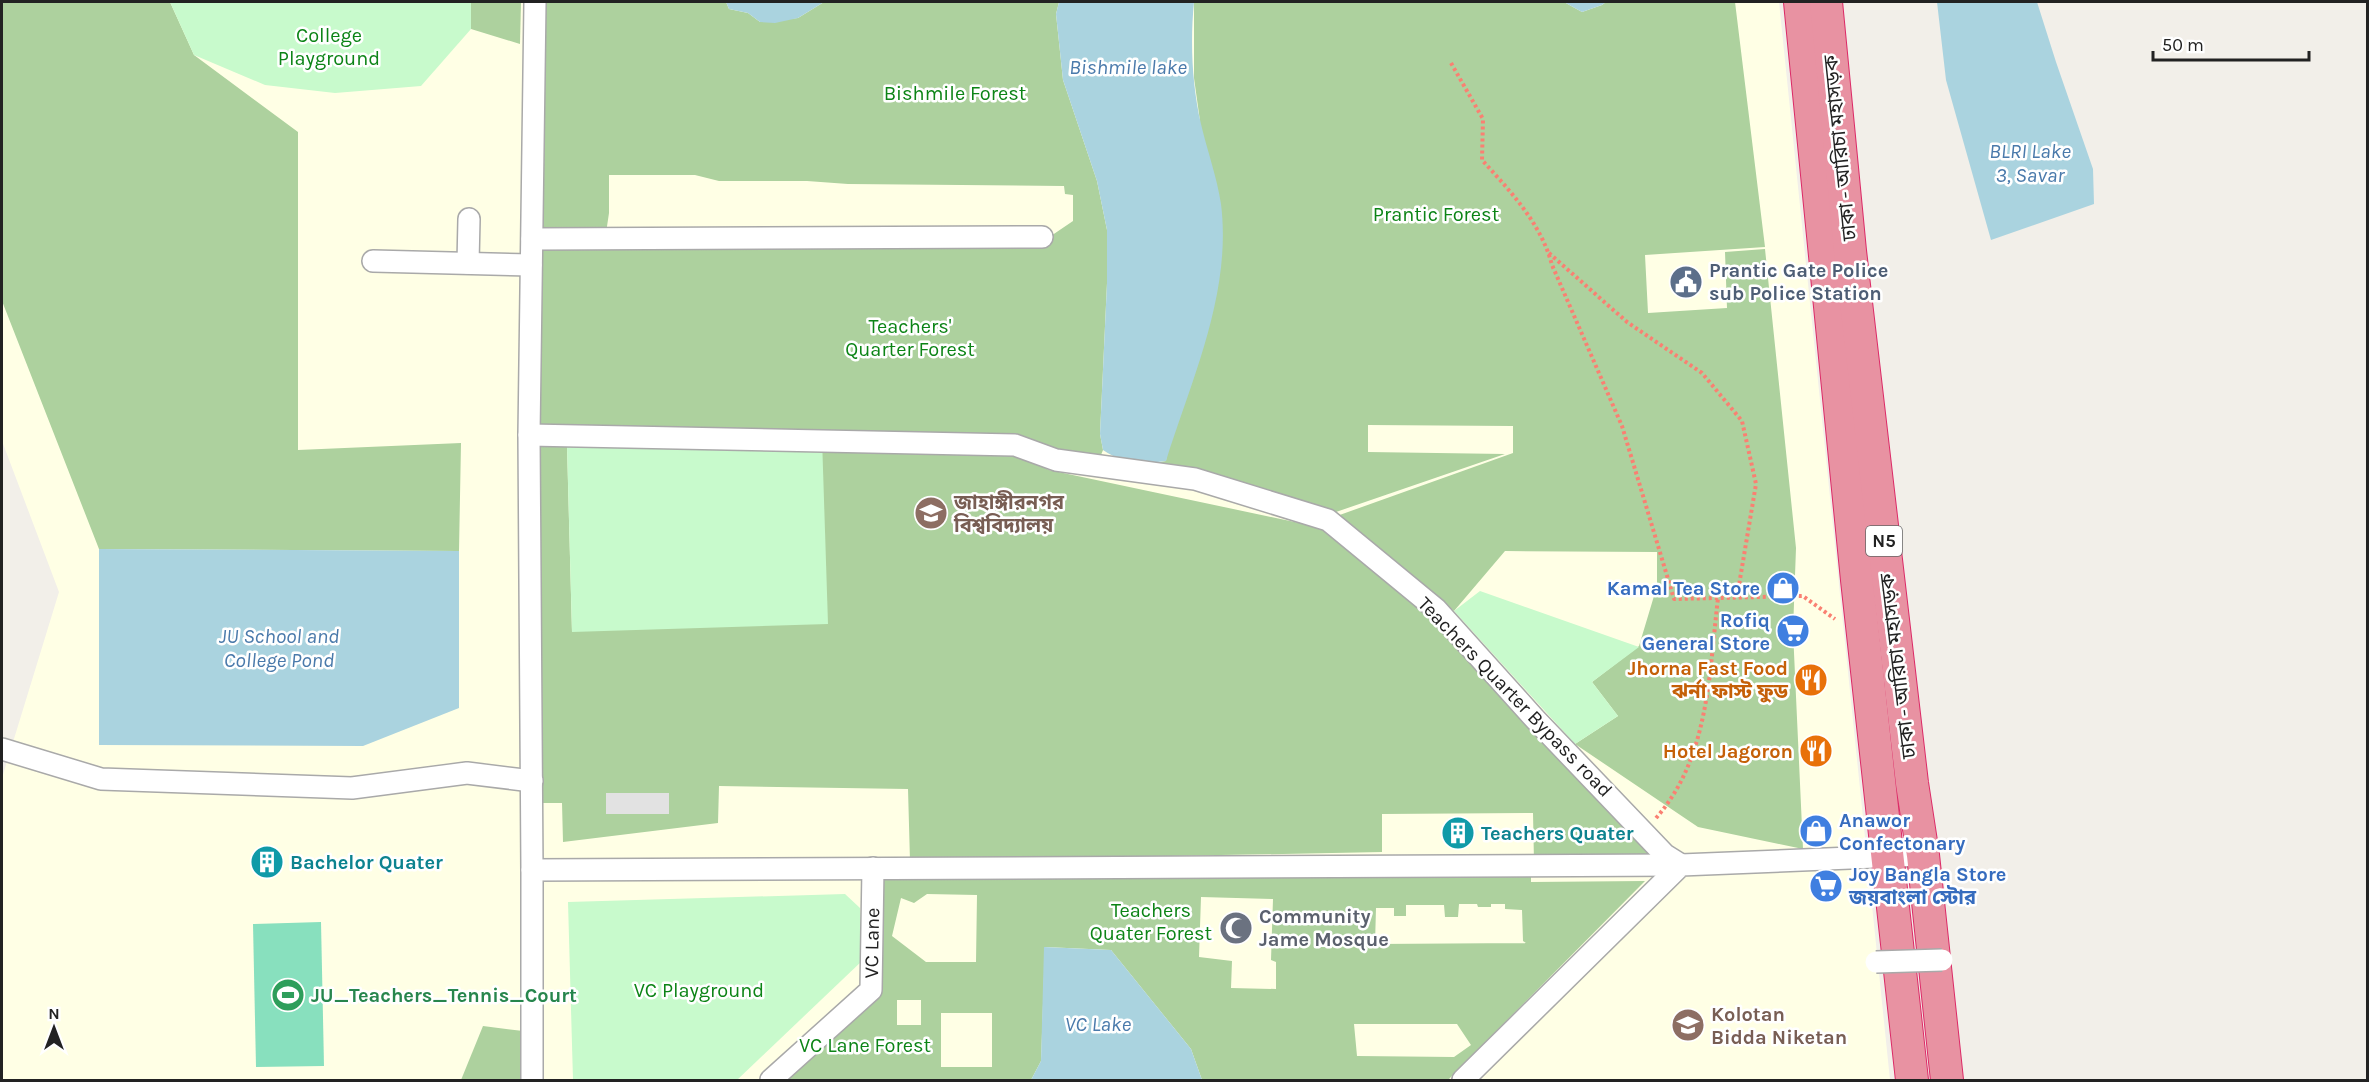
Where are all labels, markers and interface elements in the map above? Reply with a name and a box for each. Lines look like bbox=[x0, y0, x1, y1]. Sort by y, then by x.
park label: College Playground bbox=[278, 24, 380, 70]
scale bar bbox=[2153, 24, 2309, 62]
text: 50 m bbox=[2162, 34, 2204, 56]
street label: ঢাকা - আরিচা মহাসড়ক bbox=[1818, 53, 1861, 243]
water label: Bishmile lake bbox=[1069, 55, 1187, 79]
park label: Bishmile Forest bbox=[884, 82, 1027, 105]
water label: BLRI Lake 3, Savar bbox=[1989, 139, 2071, 187]
park label: Prantic Forest bbox=[1373, 203, 1500, 226]
place label: Prantic Gate Police sub Police Station bbox=[1709, 259, 1888, 305]
public building icon: Prantic Gate Police sub Police Station bbox=[1668, 264, 1704, 300]
park label: Teachers' Quarter Forest bbox=[845, 315, 975, 361]
place label: জাহাঙ্গীরনগর বিশ্ববিদ্যালয় bbox=[953, 490, 1065, 537]
school or university icon: জাহাঙ্গীরনগর বিশ্ববিদ্যালয় bbox=[913, 495, 949, 531]
road number: N5 bbox=[1866, 526, 1902, 556]
shop icon: Kamal Tea Store bbox=[1765, 570, 1801, 606]
street label: ঢাকা - আরিচা মহাসড়ক bbox=[1874, 571, 1921, 761]
place label: Kamal Tea Store bbox=[1607, 577, 1760, 600]
street label: Teachers Quarter Bypass road bbox=[1413, 592, 1617, 802]
place label: Rofiq General Store bbox=[1642, 609, 1770, 655]
supermarket icon: Rofiq General Store bbox=[1775, 613, 1811, 649]
water label: JU School and College Pond bbox=[219, 624, 339, 672]
place label: Jhorna Fast Food ঝর্না ফাস্ট ফুড bbox=[1627, 657, 1789, 703]
restaurant icon: Jhorna Fast Food ঝর্না ফাস্ট ফুড bbox=[1793, 662, 1829, 698]
restaurant icon: Hotel Jagoron bbox=[1798, 733, 1834, 769]
place label: Hotel Jagoron bbox=[1663, 740, 1793, 763]
place label: Anawor Confectonary bbox=[1839, 809, 1965, 855]
shop icon: Anawor Confectonary bbox=[1798, 813, 1834, 849]
building icon: Teachers Quater bbox=[1440, 815, 1476, 851]
place label: Teachers Quater bbox=[1481, 822, 1634, 845]
building icon: Bachelor Quater bbox=[249, 844, 285, 880]
place label: Bachelor Quater bbox=[290, 851, 443, 874]
place label: Joy Bangla Store জয়বাংলা স্টোর bbox=[1848, 863, 2006, 909]
supermarket icon: Joy Bangla Store জয়বাংলা স্টোর bbox=[1808, 868, 1844, 904]
park label: Teachers Quater Forest bbox=[1090, 899, 1213, 945]
place label: Community Jame Mosque bbox=[1259, 905, 1389, 951]
street label: VC Lane bbox=[860, 907, 884, 979]
mosque icon: Community Jame Mosque bbox=[1218, 910, 1254, 946]
sports icon: JU_Teachers_Tennis_Court bbox=[270, 977, 306, 1013]
park label: VC Playground bbox=[634, 979, 764, 1002]
place label: JU_Teachers_Tennis_Court bbox=[311, 984, 577, 1007]
north arrow bbox=[24, 998, 84, 1058]
place label: Kolotan Bidda Niketan bbox=[1711, 1003, 1847, 1049]
text: N bbox=[48, 1004, 60, 1023]
school or university icon: Kolotan Bidda Niketan bbox=[1670, 1007, 1706, 1043]
water label: VC Lake bbox=[1065, 1012, 1131, 1036]
park label: VC Lane Forest bbox=[799, 1034, 931, 1057]

